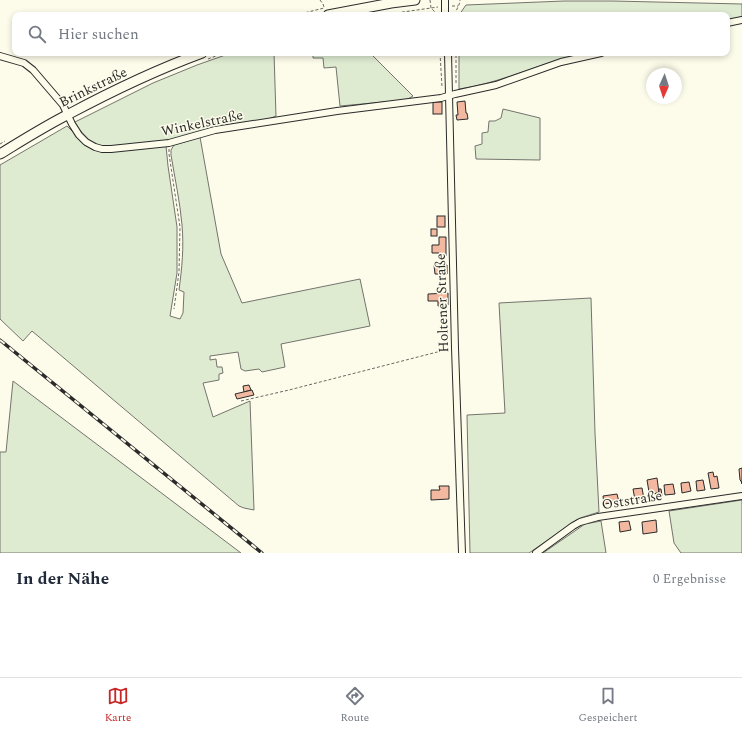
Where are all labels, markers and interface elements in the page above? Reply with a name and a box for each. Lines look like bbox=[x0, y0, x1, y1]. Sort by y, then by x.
search box bbox=[12, 12, 730, 56]
icon: search bbox=[26, 23, 48, 45]
text: Hier suchen bbox=[58, 23, 139, 46]
street label: Brinkstraße bbox=[55, 61, 131, 113]
north arrow bbox=[646, 68, 682, 104]
street label: Winkelstraße bbox=[159, 104, 245, 142]
street label: Holtener Straße bbox=[430, 253, 454, 353]
street label: Oststraße bbox=[600, 485, 664, 515]
text: In der Nähe bbox=[16, 566, 109, 592]
text: 0 Ergebnisse bbox=[653, 569, 726, 589]
tab: Karte bbox=[105, 685, 131, 726]
tab: Route bbox=[341, 685, 369, 726]
tab: Gespeichert bbox=[579, 685, 637, 726]

